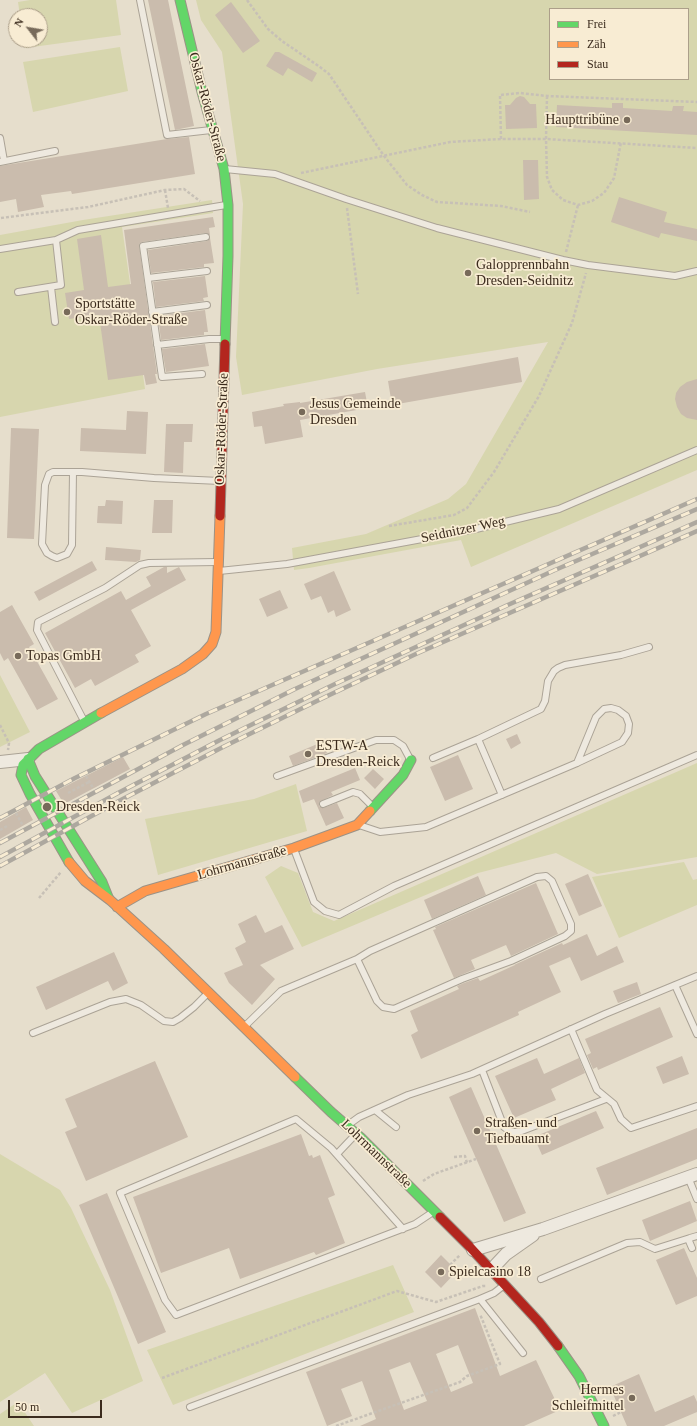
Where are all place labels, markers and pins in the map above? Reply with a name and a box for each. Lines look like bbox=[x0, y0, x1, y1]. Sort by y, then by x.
place label: Haupttribüne bbox=[545, 112, 619, 128]
marker: Haupttribüne bbox=[622, 115, 632, 125]
place label: Galopprennbahn Dresden-Seidnitz bbox=[476, 257, 573, 290]
marker: Galopprennbahn Dresden-Seidnitz bbox=[463, 268, 473, 278]
place label: Sportstätte Oskar-Röder-Straße bbox=[75, 296, 187, 328]
marker: Sportstätte Oskar-Röder-Straße bbox=[62, 307, 72, 317]
place label: Jesus Gemeinde Dresden bbox=[310, 396, 401, 428]
marker: Jesus Gemeinde Dresden bbox=[297, 407, 307, 417]
place label: Topas GmbH bbox=[26, 648, 101, 664]
marker: Topas GmbH bbox=[13, 651, 23, 661]
place label: ESTW-A Dresden-Reick bbox=[316, 738, 400, 770]
marker: ESTW-A Dresden-Reick bbox=[303, 749, 313, 759]
place label: Dresden-Reick bbox=[56, 799, 140, 815]
marker: Dresden-Reick bbox=[41, 801, 53, 813]
place label: Straßen- und Tiefbauamt bbox=[485, 1115, 557, 1148]
marker: Straßen- und Tiefbauamt bbox=[472, 1126, 482, 1136]
place label: Spielcasino 18 bbox=[449, 1264, 531, 1280]
marker: Spielcasino 18 bbox=[436, 1267, 446, 1277]
place label: Hermes Schleifmittel bbox=[552, 1382, 624, 1414]
marker: Hermes Schleifmittel bbox=[627, 1393, 637, 1403]

